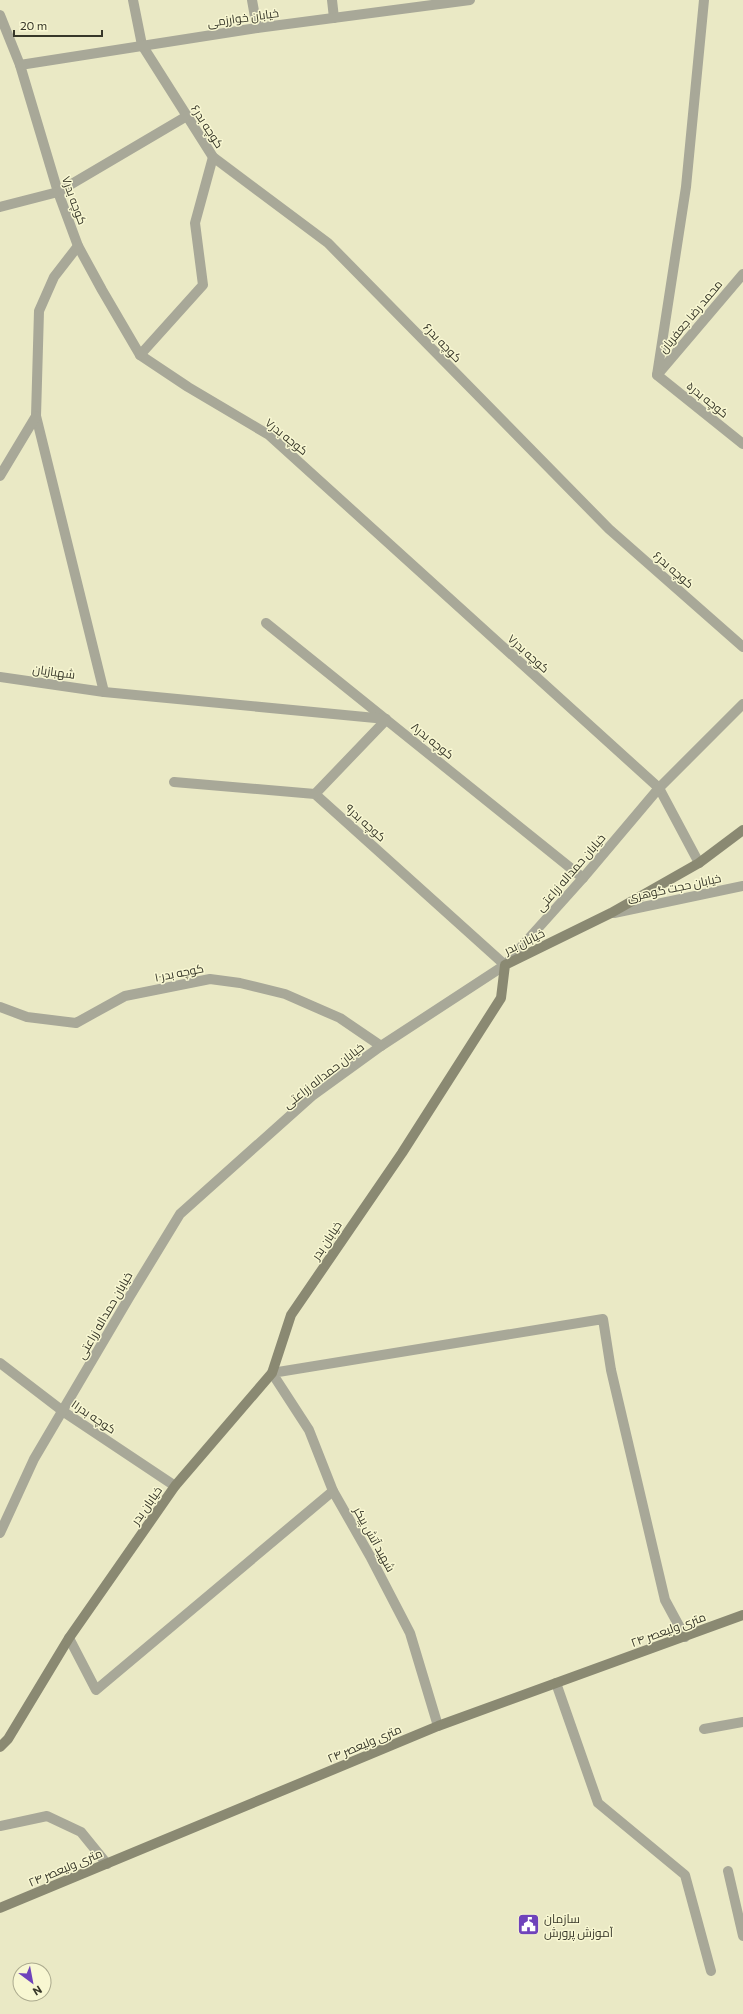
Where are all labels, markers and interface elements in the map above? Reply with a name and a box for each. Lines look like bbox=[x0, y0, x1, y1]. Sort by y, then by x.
street label: خیابان خوارزمی bbox=[206, 5, 280, 30]
scale bar bbox=[14, 12, 102, 38]
text: 20 m bbox=[20, 18, 47, 32]
street label: کوچه بدر۶ bbox=[186, 102, 227, 152]
street label: کوچه بدر۷ bbox=[57, 174, 90, 227]
street label: محمد رضا جعفریان bbox=[655, 277, 725, 356]
street label: کوچه بدر۶ bbox=[419, 320, 465, 367]
street label: کوچه بدر۵ bbox=[682, 378, 732, 422]
street label: کوچه بدر۷ bbox=[261, 415, 311, 460]
street label: کوچه بدر۶ bbox=[649, 548, 697, 593]
street label: کوچه بدر۷ bbox=[503, 631, 552, 677]
street label: شهبازیان bbox=[32, 661, 76, 682]
street label: کوچه بدر۸ bbox=[407, 719, 457, 764]
street label: کوچه بدر۹ bbox=[341, 800, 389, 846]
street label: خیابان حمداله زراعتی bbox=[532, 830, 608, 914]
street label: خیابان حجت گوهری bbox=[626, 870, 722, 905]
street label: خیابان بدر bbox=[500, 925, 547, 958]
street label: کوچه بدر۱۰ bbox=[153, 960, 205, 987]
street label: خیابان حمداله زراعتی bbox=[280, 1039, 367, 1112]
street label: خیابان بدر bbox=[307, 1218, 345, 1263]
street label: خیابان حمداله زراعتی bbox=[73, 1269, 136, 1362]
street label: کوچه بدر۱۱ bbox=[67, 1396, 119, 1438]
street label: خیابان بدر bbox=[127, 1483, 165, 1528]
street label: شهید آتش پیکر bbox=[348, 1503, 399, 1575]
street label: ۲۴ متری ولیعصر bbox=[629, 1609, 708, 1650]
street label: ۲۴ متری ولیعصر bbox=[325, 1721, 403, 1766]
street label: ۲۴ متری ولیعصر bbox=[26, 1845, 104, 1890]
place label: سازمان آموزش پرورش bbox=[544, 1911, 614, 1942]
public building icon: سازمان آموزش پرورش bbox=[515, 1912, 541, 1938]
north arrow bbox=[12, 1962, 52, 2002]
text: N bbox=[31, 1983, 45, 1999]

